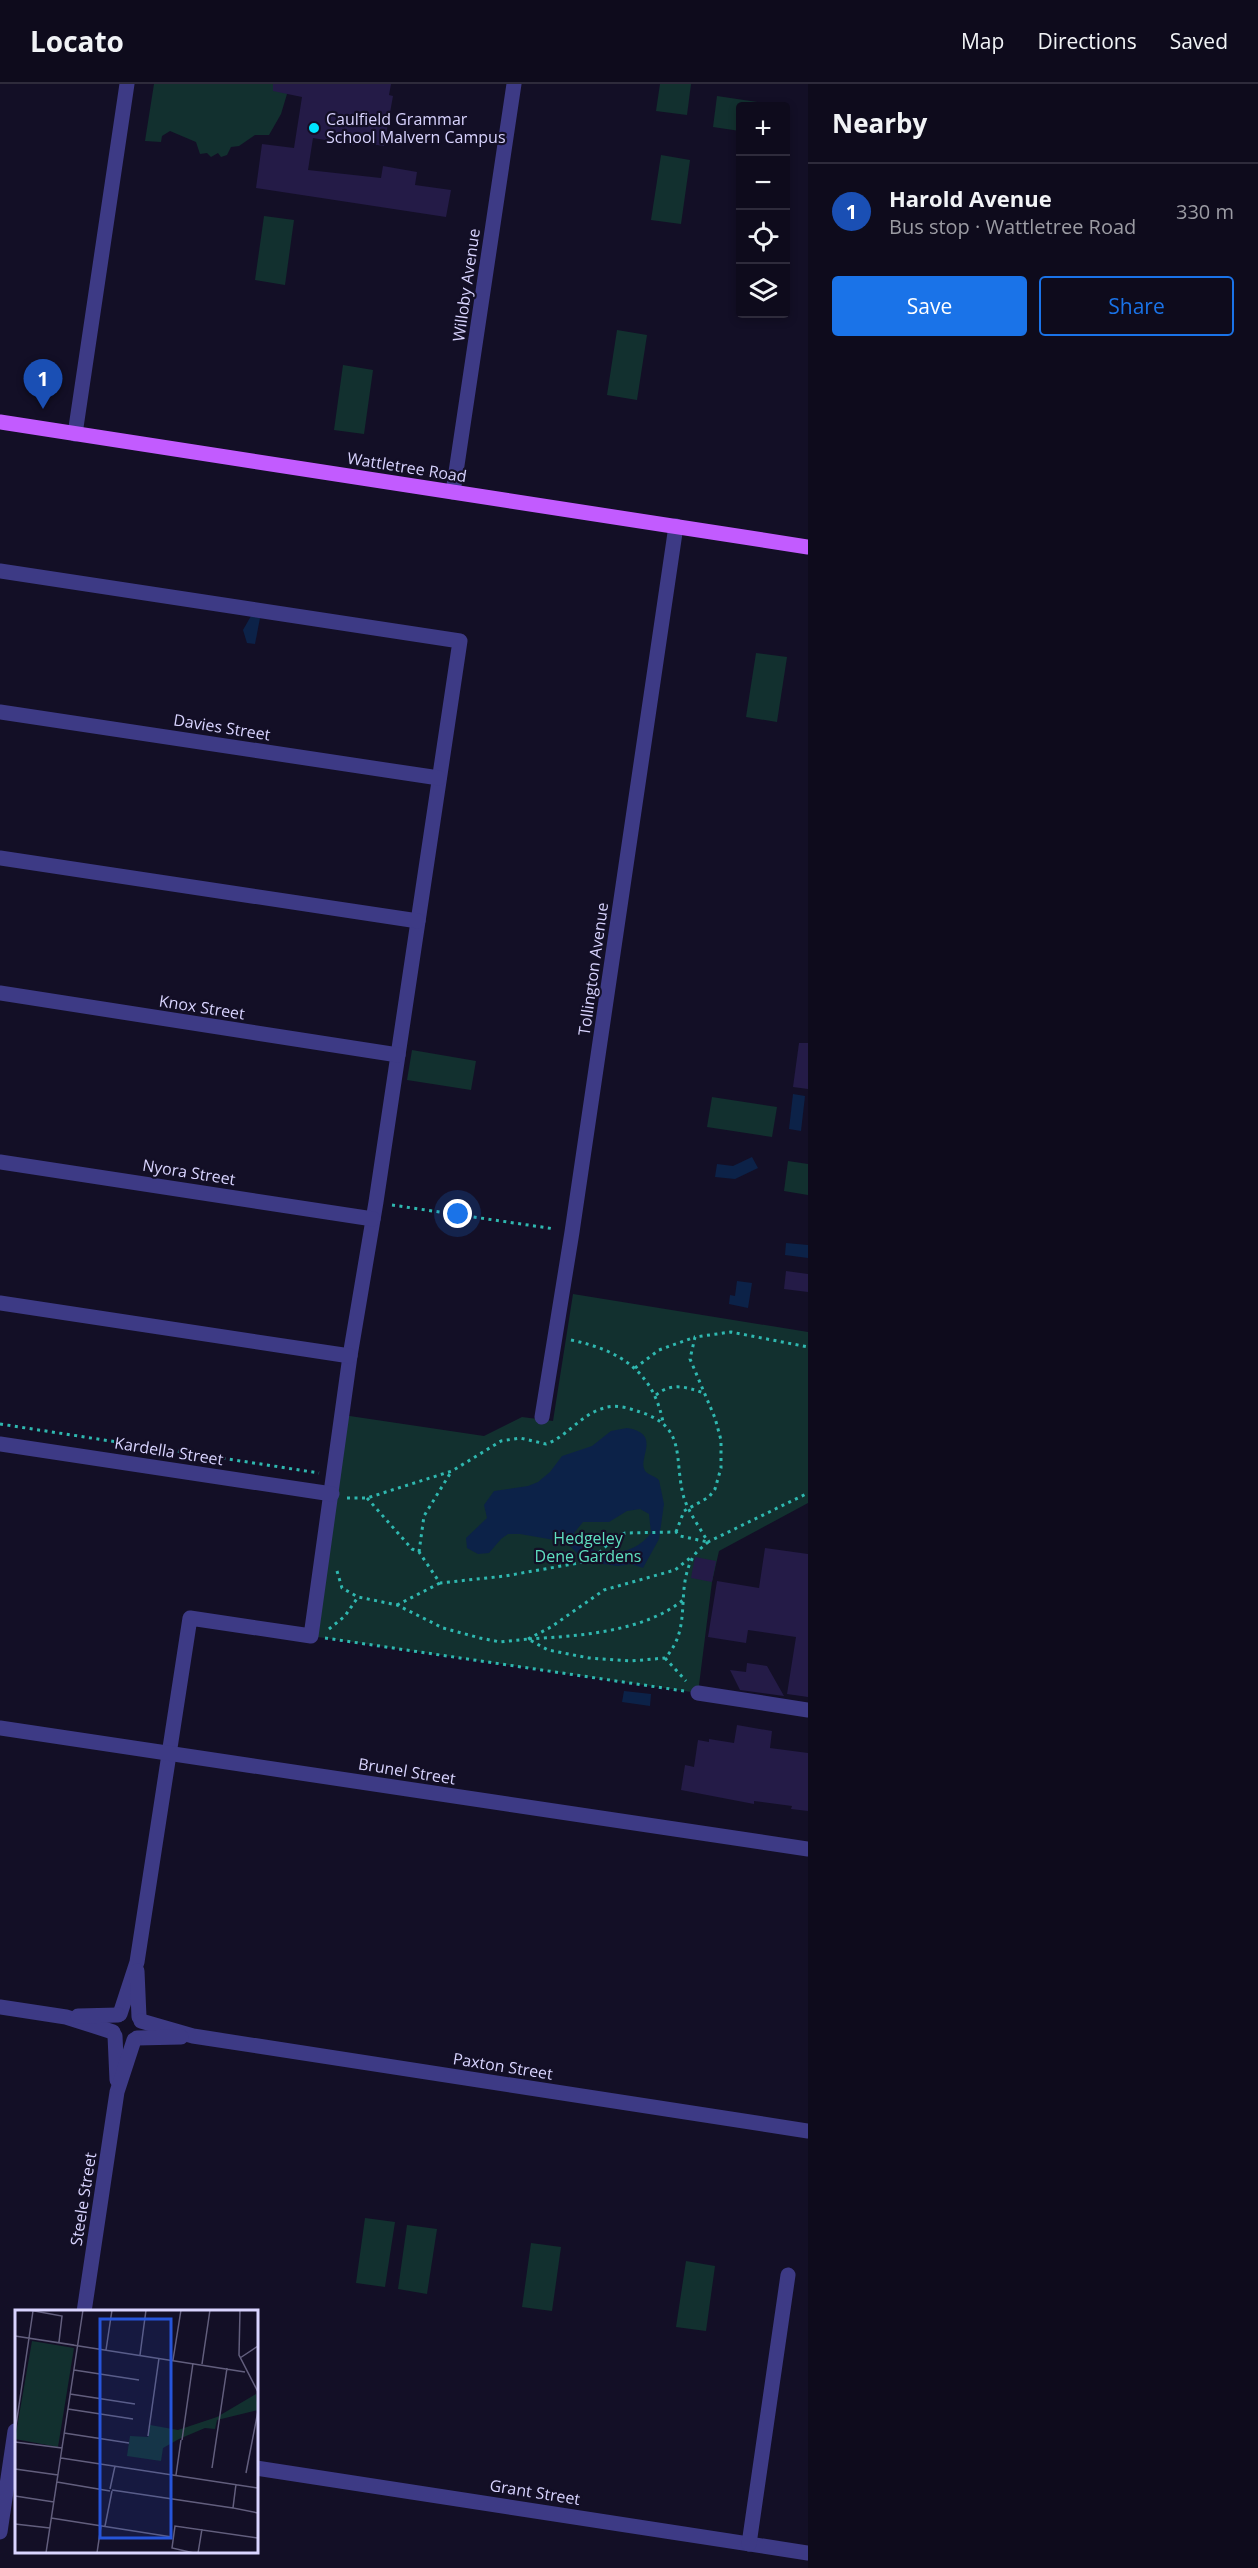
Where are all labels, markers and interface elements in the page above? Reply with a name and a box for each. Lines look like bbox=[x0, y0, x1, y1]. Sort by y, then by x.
text: Locato bbox=[30, 22, 124, 60]
text: Map bbox=[961, 27, 1004, 55]
text: Directions bbox=[1037, 27, 1137, 55]
text: Saved bbox=[1170, 27, 1228, 55]
map controls bbox=[736, 102, 790, 318]
button: + bbox=[736, 102, 790, 156]
text: Nearby bbox=[832, 105, 927, 141]
place label: Caulfield Grammar School Malvern Campus bbox=[326, 108, 506, 148]
marker: Caulfield Grammar School Malvern Campus bbox=[307, 121, 321, 135]
button: − bbox=[736, 156, 790, 210]
text: Harold Avenue bbox=[889, 183, 1052, 213]
text: 1 bbox=[846, 198, 857, 225]
text: 330 m bbox=[1176, 198, 1234, 225]
button: locate bbox=[736, 210, 790, 264]
text: Bus stop · Wattletree Road bbox=[889, 213, 1136, 240]
street label: Willoby Avenue bbox=[447, 227, 485, 343]
button: layers bbox=[736, 264, 790, 318]
button: Save bbox=[832, 276, 1027, 336]
button: Share bbox=[1039, 276, 1234, 336]
pin: 1 bbox=[24, 360, 63, 409]
street label: Wattletree Road bbox=[346, 447, 468, 487]
street label: Davies Street bbox=[172, 708, 272, 746]
street label: Tollington Avenue bbox=[573, 901, 613, 1037]
street label: Knox Street bbox=[158, 989, 247, 1025]
street label: Nyora Street bbox=[141, 1154, 237, 1190]
your location bbox=[443, 1199, 472, 1228]
street label: Kardella Street bbox=[113, 1432, 225, 1471]
park label: Hedgeley Dene Gardens bbox=[535, 1527, 641, 1567]
street label: Brunel Street bbox=[357, 1752, 458, 1790]
street label: Paxton Street bbox=[451, 2047, 555, 2085]
street label: Steele Street bbox=[65, 2150, 101, 2247]
inset map bbox=[15, 2310, 258, 2553]
street label: Grant Street bbox=[488, 2474, 582, 2510]

